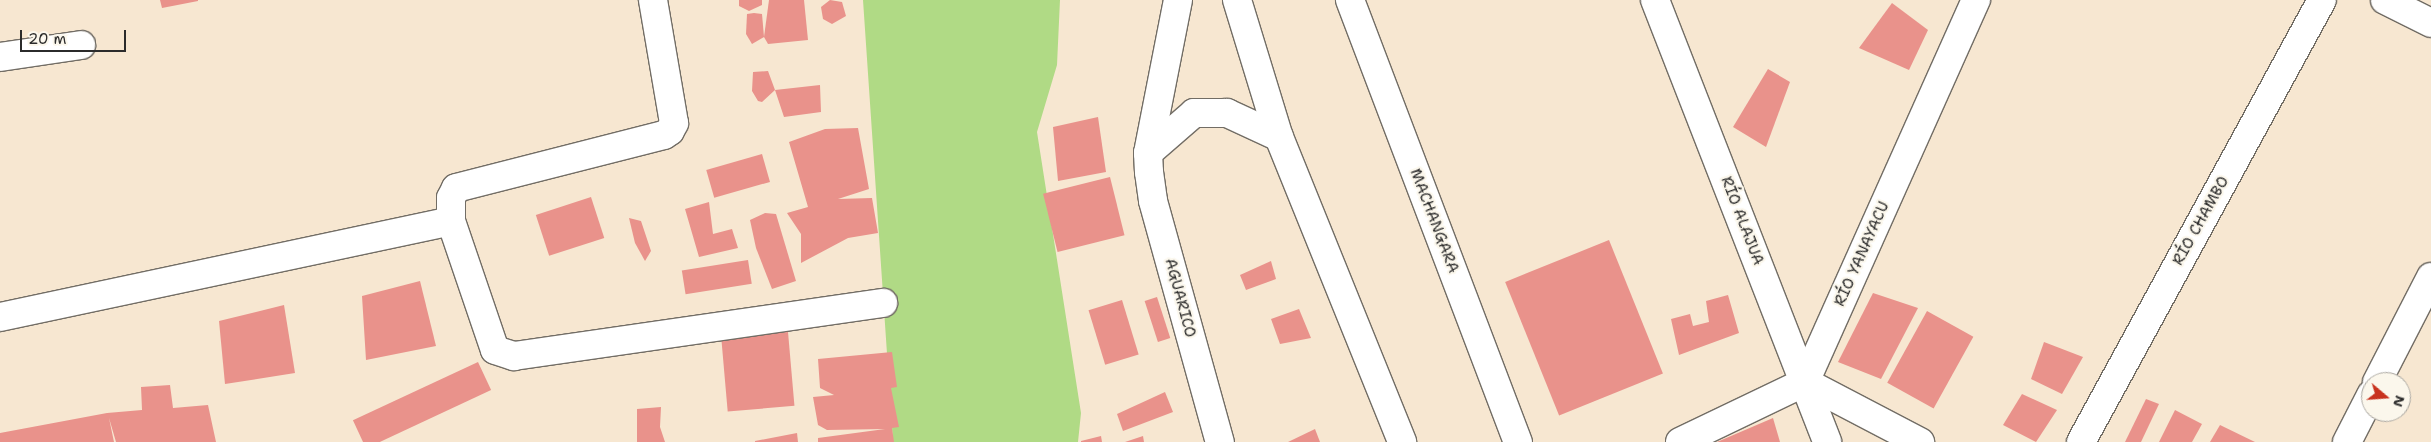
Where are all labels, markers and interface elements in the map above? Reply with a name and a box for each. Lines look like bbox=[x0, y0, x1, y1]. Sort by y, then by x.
scale bar bbox=[22, 20, 129, 52]
text: 20 m bbox=[28, 29, 67, 49]
street label: MACHANGARA bbox=[1406, 166, 1462, 276]
street label: RÍO CHAMBO bbox=[2169, 173, 2233, 269]
street label: RÍO ALAJUA bbox=[1717, 174, 1767, 268]
street label: RÍO YANAYACU bbox=[1831, 199, 1893, 309]
street label: AGUARICO bbox=[1161, 256, 1199, 340]
north arrow bbox=[2361, 372, 2411, 422]
text: N bbox=[2389, 393, 2410, 409]

